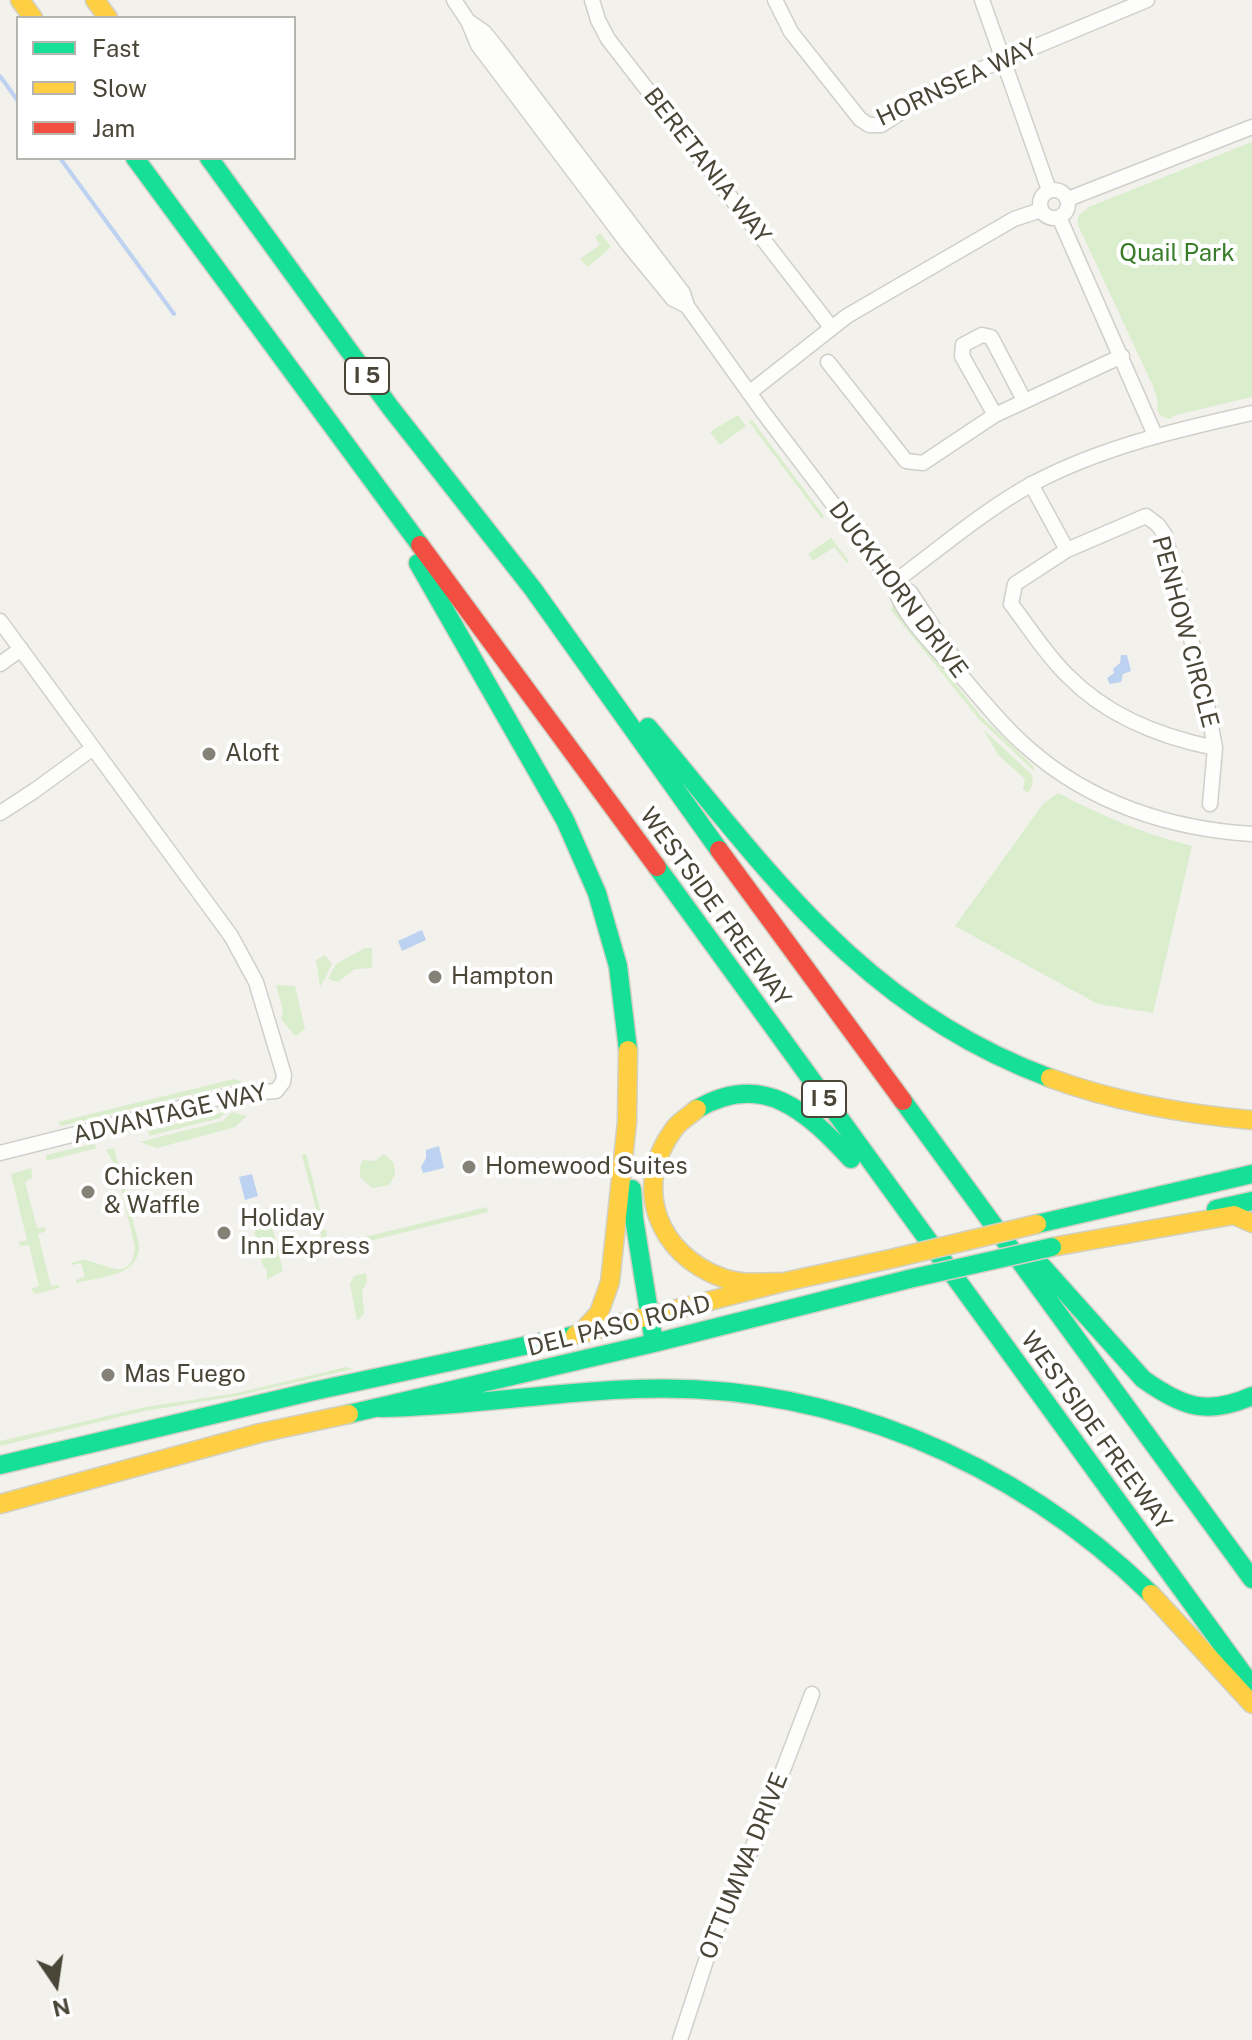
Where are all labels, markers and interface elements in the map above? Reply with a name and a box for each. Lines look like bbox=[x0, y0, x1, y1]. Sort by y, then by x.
legend bbox=[16, 16, 296, 160]
street label: HORNSEA WAY bbox=[872, 33, 1042, 133]
text: Fast bbox=[92, 34, 140, 62]
text: Slow bbox=[92, 74, 147, 102]
street label: BERETANIA WAY bbox=[637, 82, 777, 250]
text: Jam bbox=[92, 114, 135, 142]
park label: Quail Park bbox=[1119, 240, 1235, 268]
road number: I 5 bbox=[345, 358, 389, 394]
street label: DUCKHORN DRIVE bbox=[822, 496, 974, 684]
street label: PENHOW CIRCLE bbox=[1146, 533, 1224, 731]
place label: Aloft bbox=[225, 740, 280, 768]
marker: Aloft bbox=[200, 745, 218, 763]
street label: WESTSIDE FREEWAY bbox=[633, 802, 797, 1012]
place label: Hampton bbox=[451, 963, 554, 991]
marker: Hampton bbox=[426, 968, 444, 986]
street label: ADVANTAGE WAY bbox=[70, 1078, 270, 1150]
road number: I 5 bbox=[802, 1081, 846, 1117]
place label: Homewood Suites bbox=[485, 1153, 688, 1181]
marker: Homewood Suites bbox=[460, 1158, 478, 1176]
place label: Chicken & Waffle bbox=[104, 1164, 200, 1220]
marker: Chicken & Waffle bbox=[79, 1183, 97, 1201]
place label: Holiday Inn Express bbox=[240, 1205, 370, 1261]
marker: Holiday Inn Express bbox=[215, 1224, 233, 1242]
street label: DEL PASO ROAD bbox=[525, 1289, 713, 1363]
street label: WESTSIDE FREEWAY bbox=[1014, 1326, 1178, 1536]
place label: Mas Fuego bbox=[124, 1361, 246, 1389]
marker: Mas Fuego bbox=[99, 1366, 117, 1384]
street label: OTTUMWA DRIVE bbox=[693, 1768, 795, 1964]
north arrow bbox=[16, 1944, 96, 2024]
text: N bbox=[50, 1993, 73, 2022]

